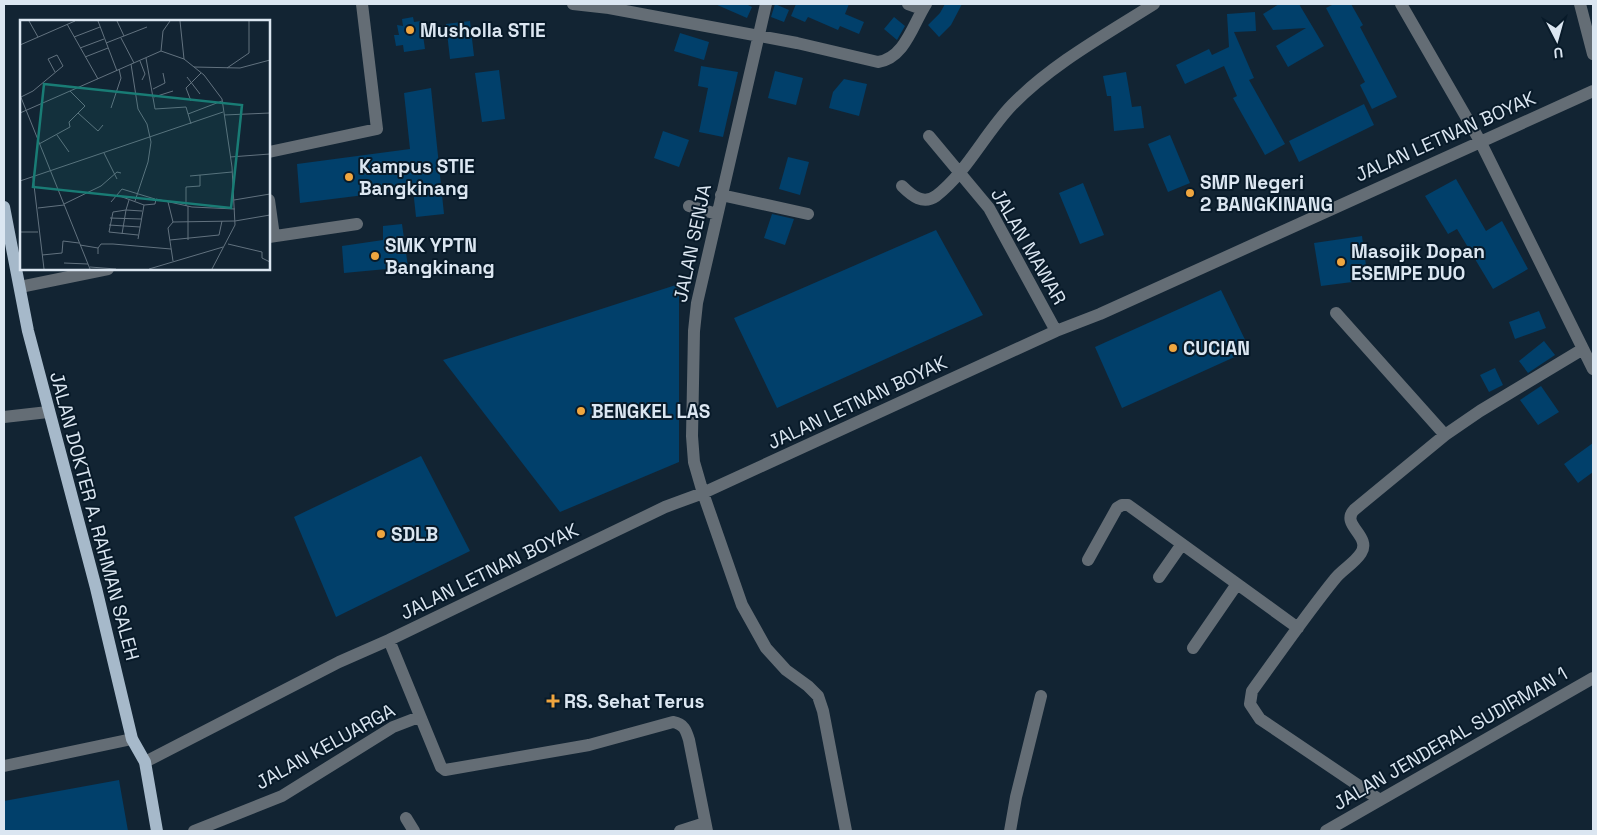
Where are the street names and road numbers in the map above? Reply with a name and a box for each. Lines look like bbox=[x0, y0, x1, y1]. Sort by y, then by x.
street label: JALAN LETNAN BOYAK bbox=[1351, 85, 1540, 188]
street label: JALAN SENJA bbox=[668, 182, 717, 304]
street label: JALAN MAWAR bbox=[985, 183, 1072, 309]
street label: JALAN LETNAN BOYAK bbox=[763, 350, 951, 455]
street label: JALAN DOKTER A. RAHMAN SALEH bbox=[44, 369, 145, 663]
street label: JALAN LETNAN BOYAK bbox=[396, 517, 583, 625]
street label: JALAN JENDERAL SUDIRMAN 1 bbox=[1329, 661, 1572, 816]
street label: JALAN KELUARGA bbox=[251, 698, 399, 795]

